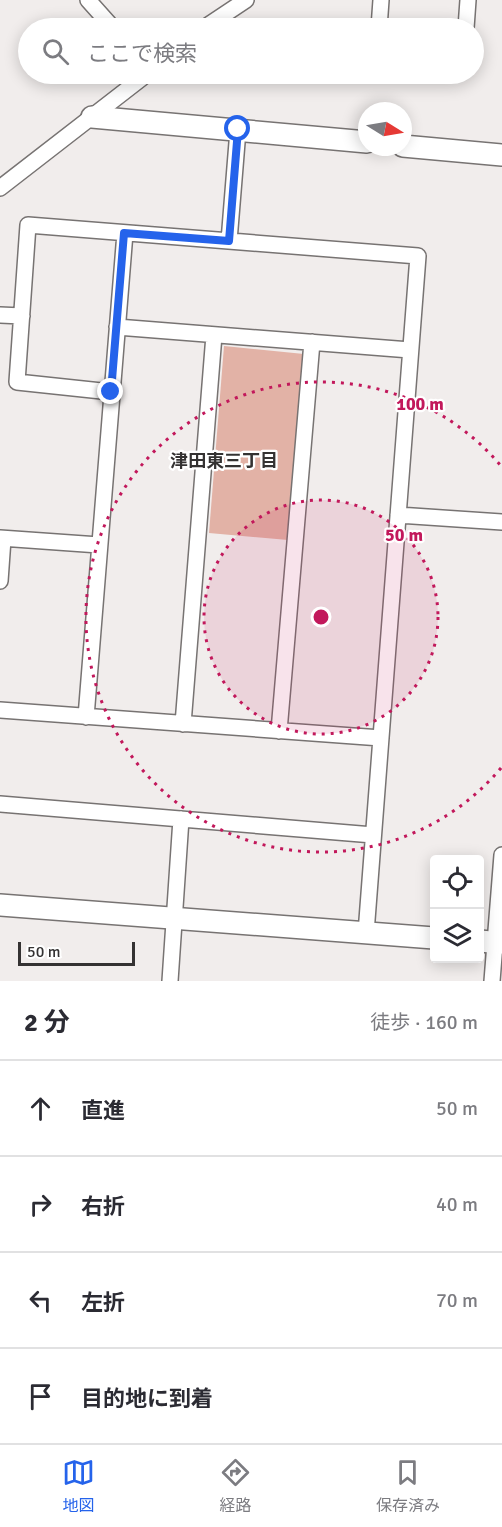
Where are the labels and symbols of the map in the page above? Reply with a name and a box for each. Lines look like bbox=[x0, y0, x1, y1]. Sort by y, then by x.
north arrow bbox=[358, 102, 412, 156]
route start bbox=[224, 115, 250, 141]
route end bbox=[97, 378, 123, 404]
text: 100 m bbox=[396, 393, 444, 415]
district label: 津田東三丁目 bbox=[170, 450, 278, 472]
text: 50 m bbox=[385, 524, 423, 546]
centre of rings bbox=[311, 607, 331, 627]
scale bar bbox=[18, 939, 135, 966]

